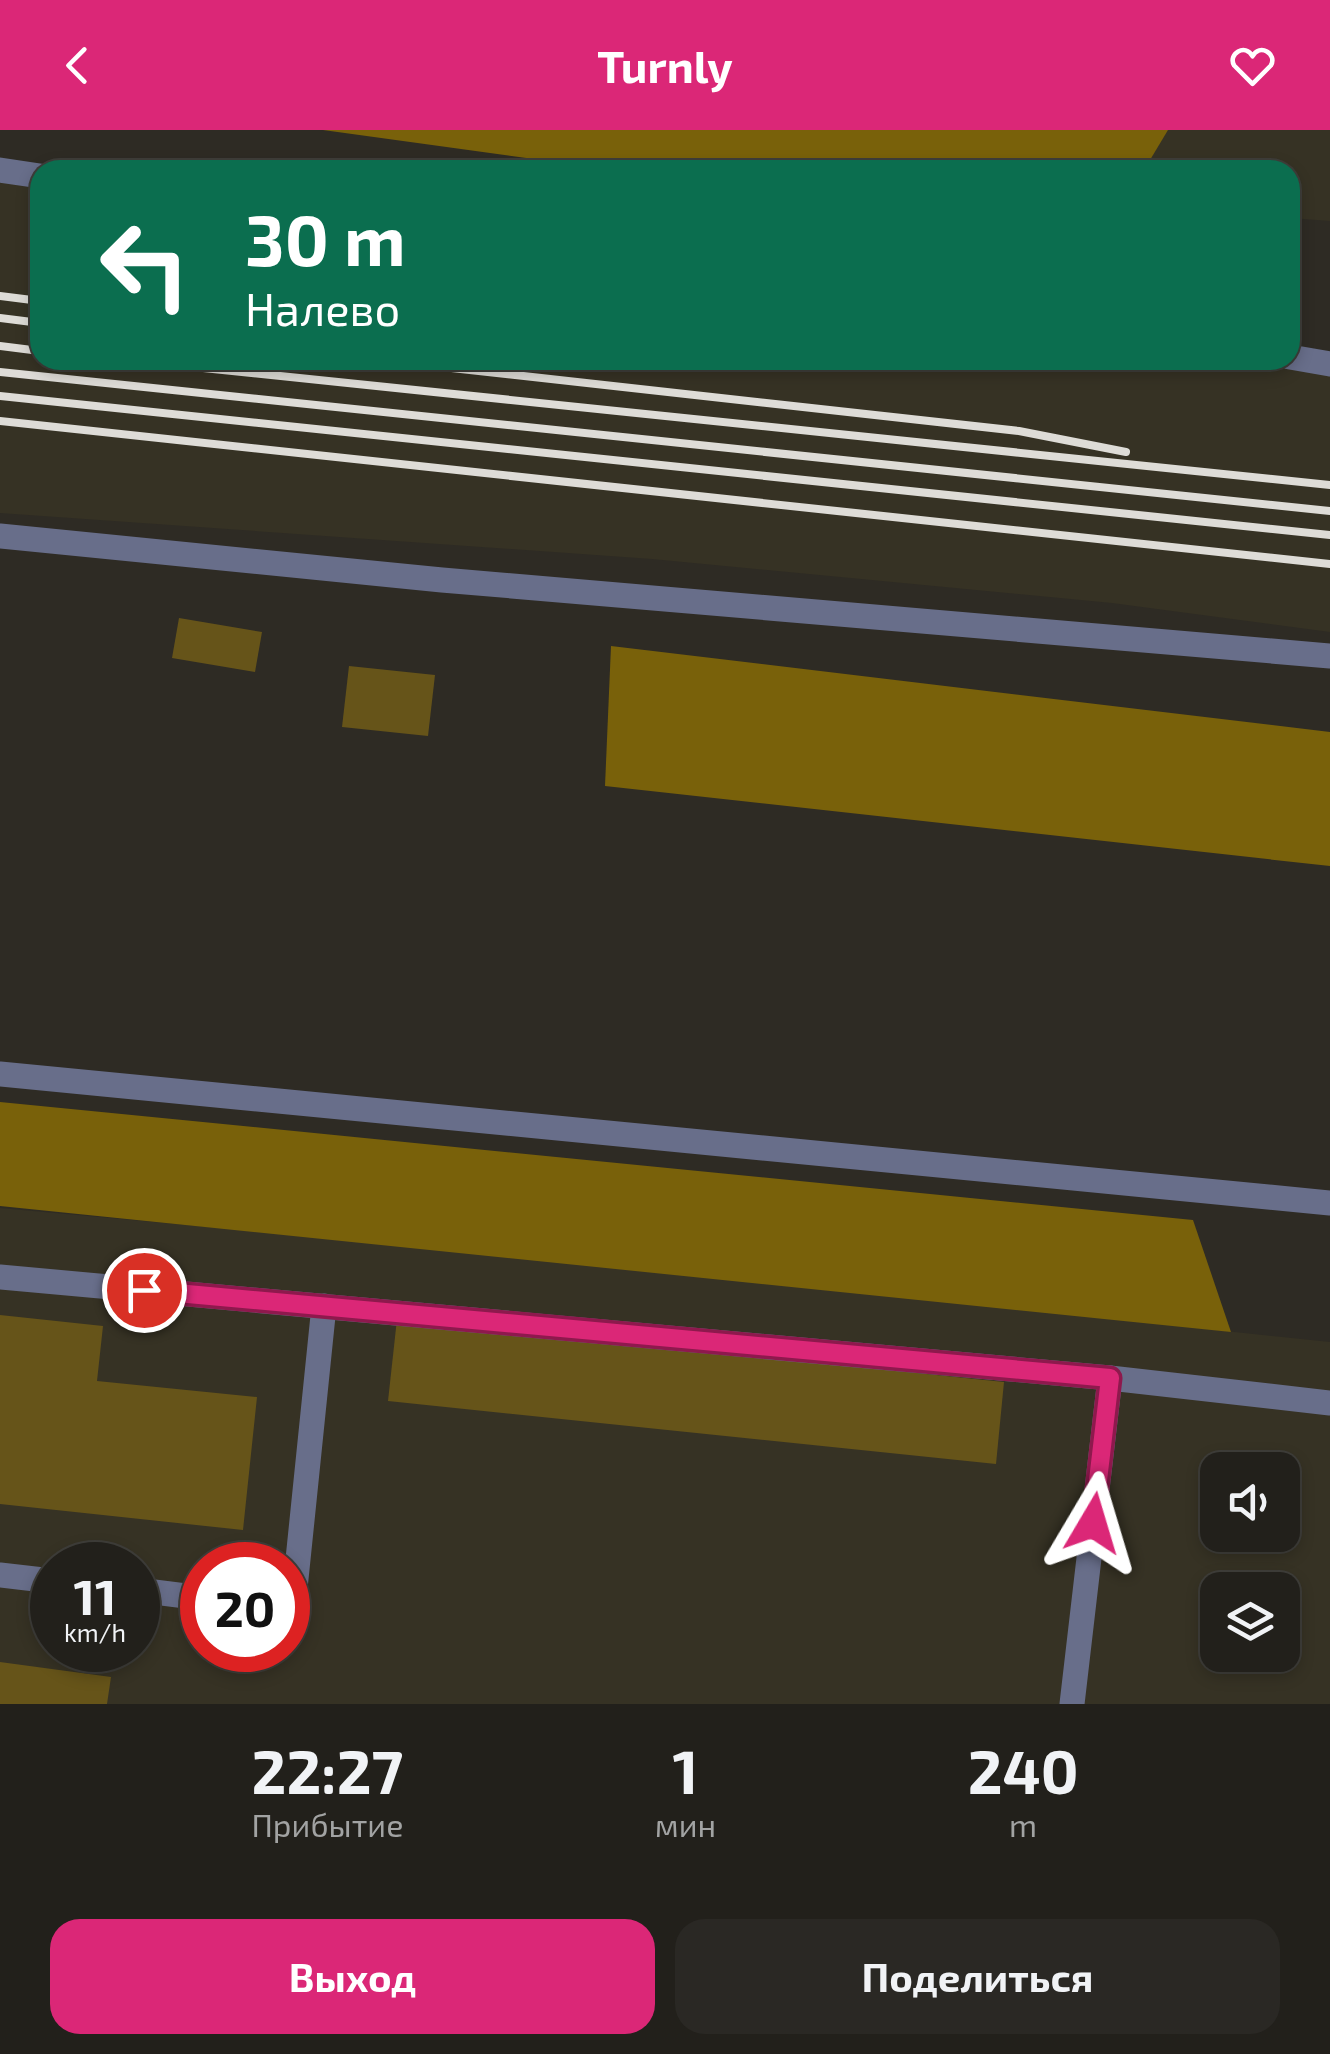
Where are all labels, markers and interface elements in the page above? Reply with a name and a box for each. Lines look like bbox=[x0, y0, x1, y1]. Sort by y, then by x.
icon: back bbox=[50, 38, 105, 93]
text: Turnly bbox=[597, 38, 733, 92]
icon: heart bbox=[1225, 38, 1280, 93]
text: 30 m bbox=[245, 196, 406, 280]
icon: left bbox=[80, 200, 210, 330]
text: Налево bbox=[245, 281, 400, 335]
pin bbox=[102, 1248, 187, 1333]
icon: arrive bbox=[117, 1263, 172, 1318]
map controls bbox=[1200, 1452, 1300, 1672]
button: sound bbox=[1200, 1452, 1300, 1552]
position arrow bbox=[1041, 1471, 1145, 1575]
speed limit sign: 20 bbox=[180, 1542, 310, 1672]
text: 11 bbox=[73, 1565, 117, 1625]
button: layers bbox=[1200, 1572, 1300, 1672]
text: km/h bbox=[64, 1617, 126, 1647]
text: 22:27 bbox=[252, 1734, 403, 1806]
text: 1 bbox=[673, 1734, 699, 1806]
text: 240 bbox=[968, 1734, 1079, 1806]
text: Прибытие bbox=[251, 1805, 403, 1843]
text: мин bbox=[655, 1805, 716, 1843]
text: m bbox=[1009, 1805, 1037, 1843]
button: Выход bbox=[50, 1919, 655, 2034]
button: Поделиться bbox=[675, 1919, 1280, 2034]

